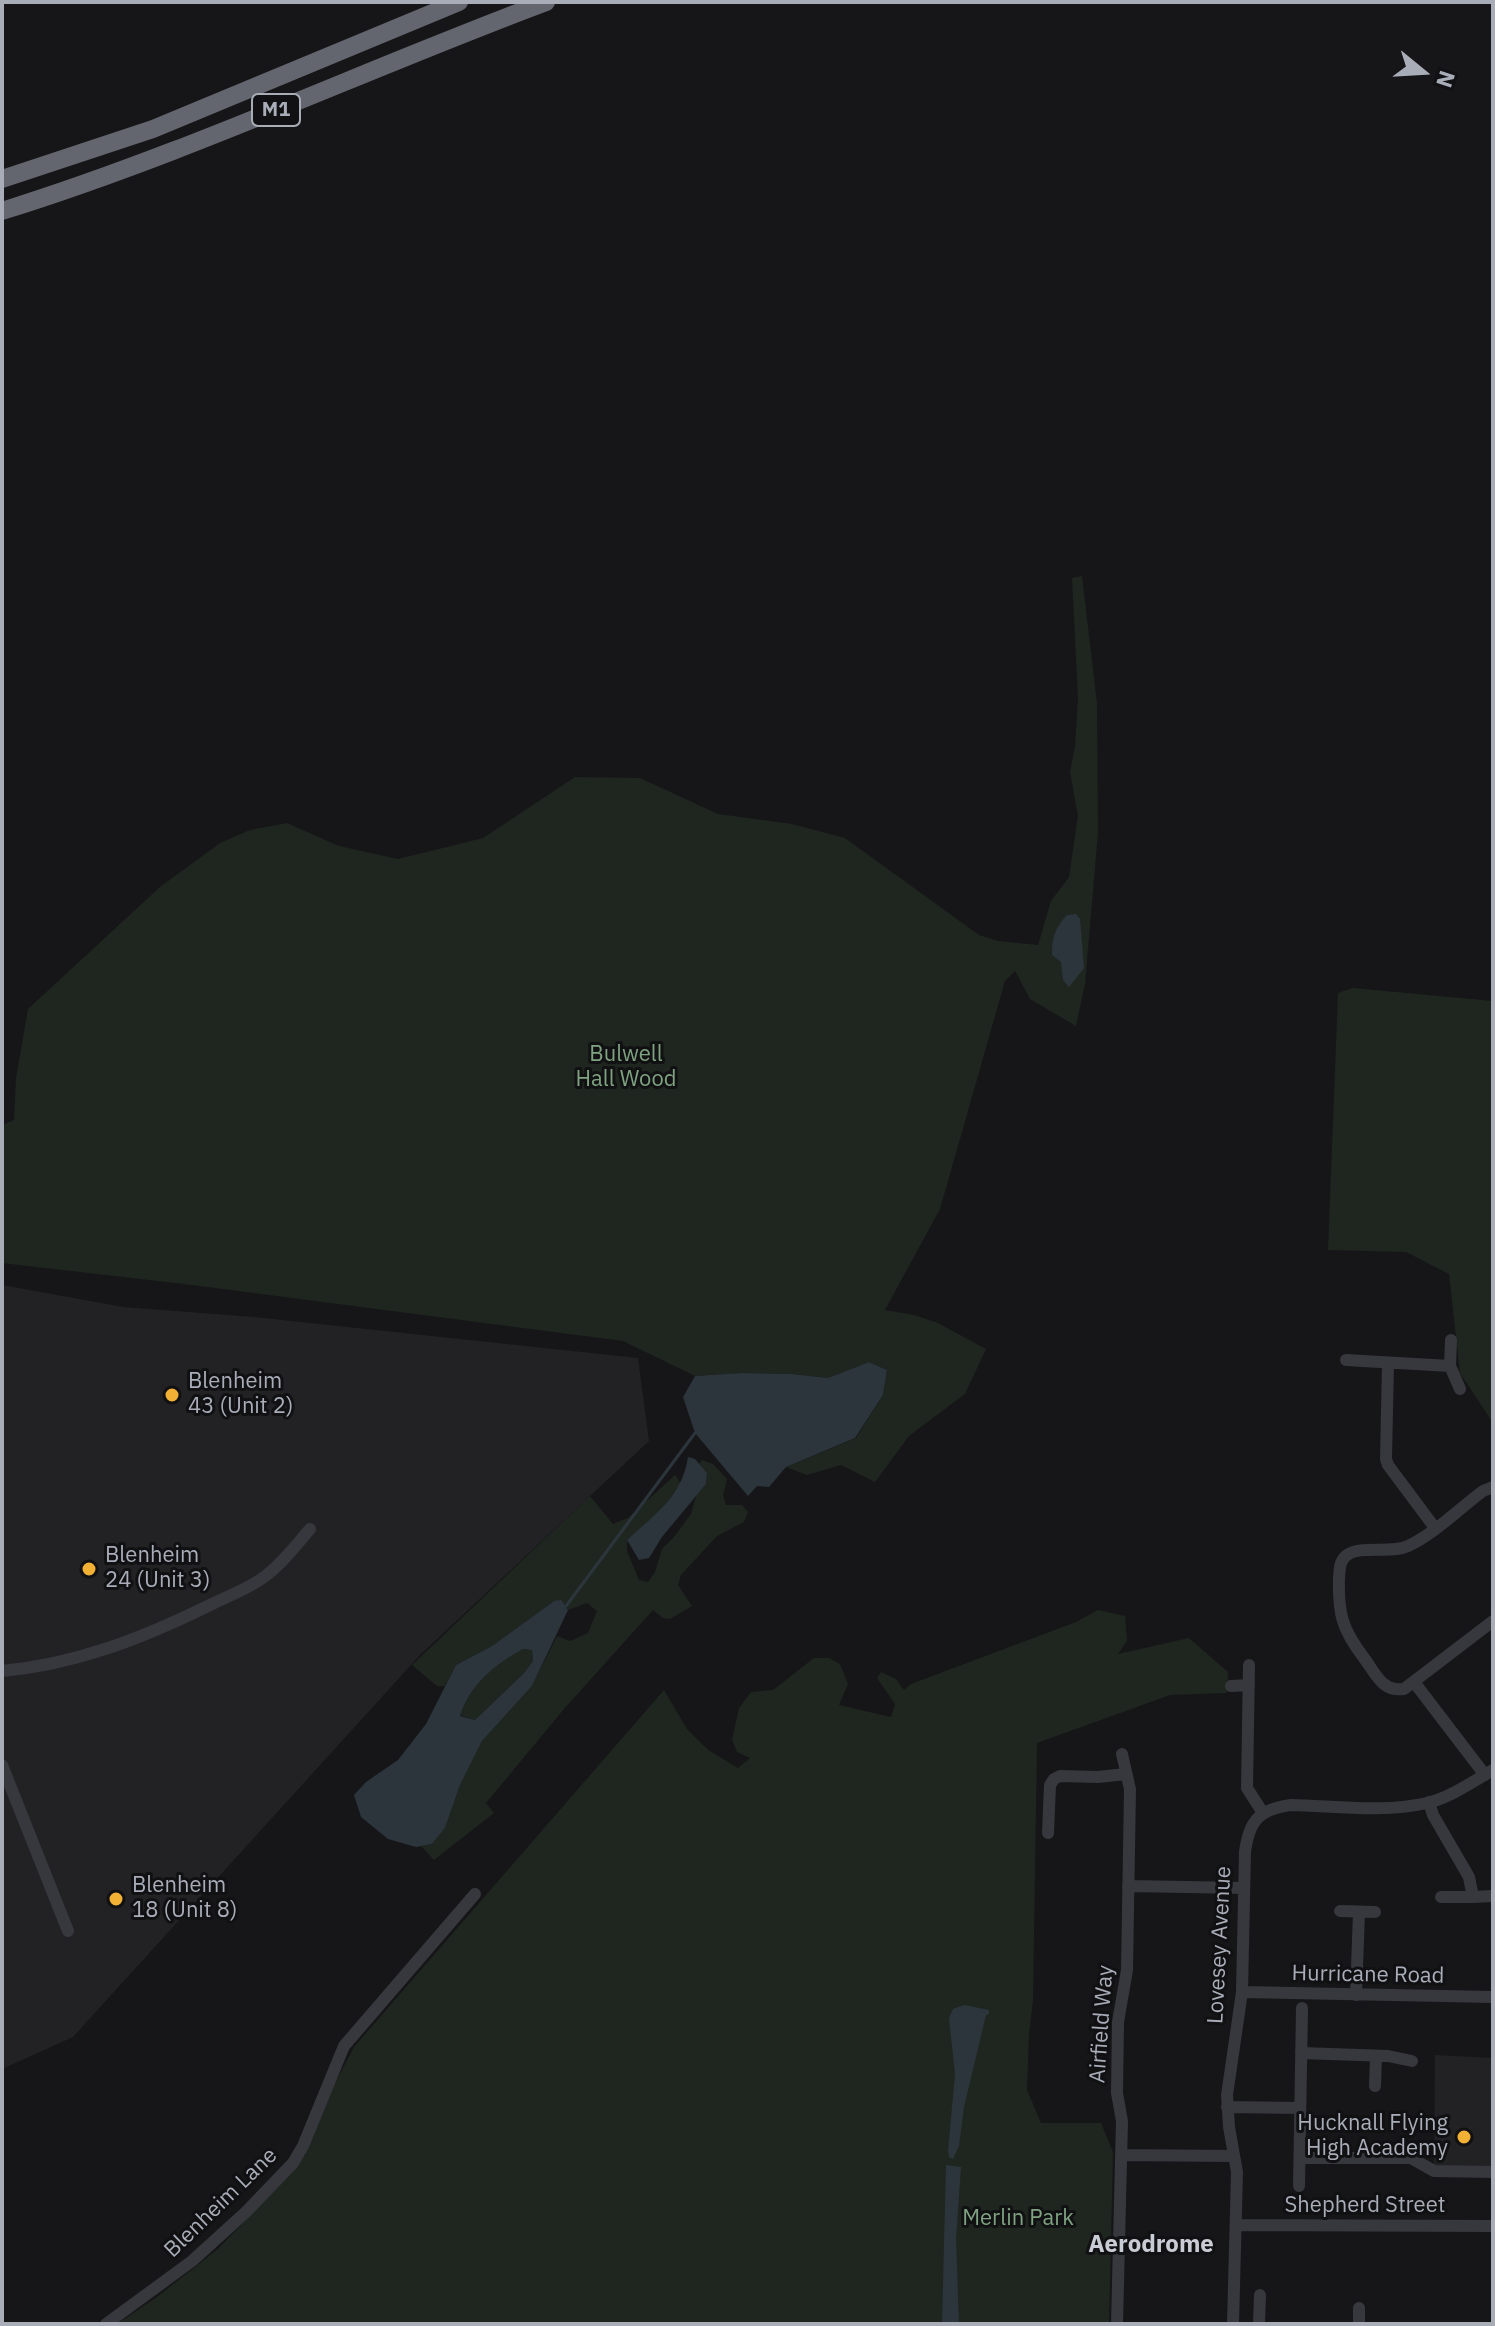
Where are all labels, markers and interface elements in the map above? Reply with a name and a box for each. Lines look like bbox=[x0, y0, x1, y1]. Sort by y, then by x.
north arrow bbox=[1383, 32, 1463, 112]
text: N bbox=[1430, 68, 1463, 92]
road number: M1 bbox=[252, 94, 300, 126]
park label: Bulwell Hall Wood bbox=[575, 1042, 677, 1094]
place label: Blenheim 43 (Unit 2) bbox=[188, 1369, 293, 1420]
marker: Blenheim 43 (Unit 2) bbox=[163, 1386, 181, 1404]
place label: Blenheim 24 (Unit 3) bbox=[105, 1543, 210, 1594]
marker: Blenheim 24 (Unit 3) bbox=[80, 1560, 98, 1578]
street label: Lovesey Avenue bbox=[1203, 1865, 1237, 2025]
place label: Blenheim 18 (Unit 8) bbox=[132, 1873, 237, 1924]
marker: Blenheim 18 (Unit 8) bbox=[107, 1890, 125, 1908]
street label: Hurricane Road bbox=[1291, 1960, 1445, 1990]
street label: Airfield Way bbox=[1085, 1964, 1119, 2084]
place label: Hucknall Flying High Academy bbox=[1297, 2111, 1448, 2162]
marker: Hucknall Flying High Academy bbox=[1455, 2128, 1473, 2146]
street label: Blenheim Lane bbox=[159, 2143, 283, 2263]
street label: Shepherd Street bbox=[1285, 2193, 1445, 2219]
park label: Merlin Park bbox=[962, 2206, 1074, 2232]
district label: Aerodrome bbox=[1088, 2231, 1214, 2259]

